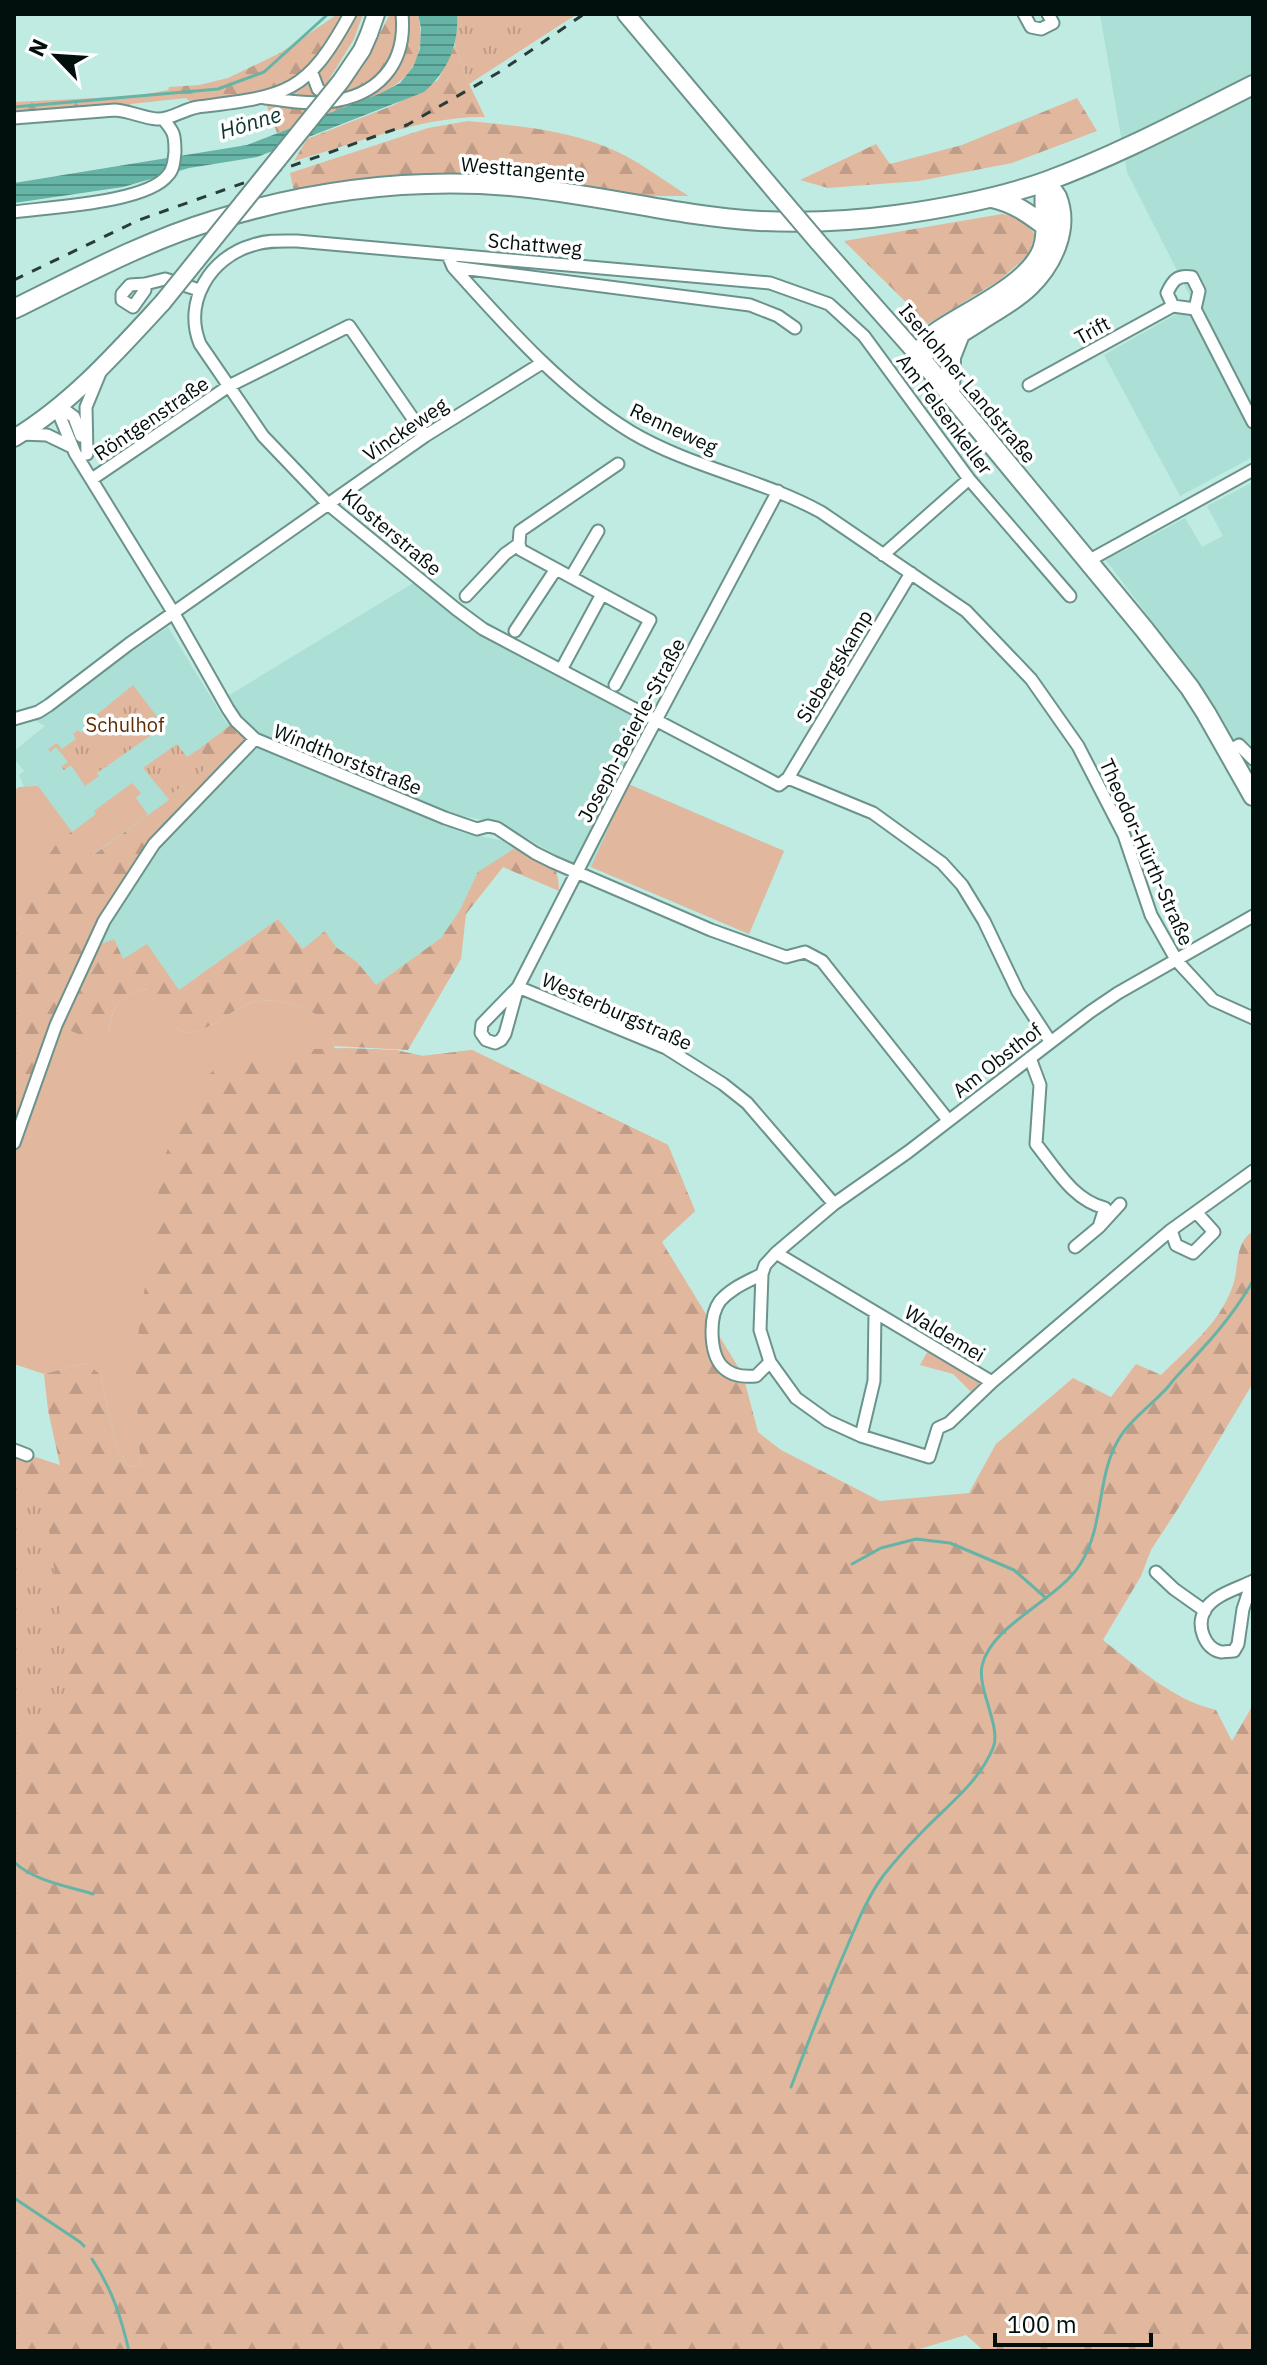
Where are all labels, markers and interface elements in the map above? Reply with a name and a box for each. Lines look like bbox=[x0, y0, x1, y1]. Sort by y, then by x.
north arrow bbox=[16, 16, 96, 96]
text: N bbox=[21, 34, 54, 61]
water label: Hönne bbox=[216, 99, 284, 145]
street label: Westtangente bbox=[460, 150, 586, 188]
street label: Schattweg bbox=[487, 226, 584, 262]
street label: Iserlohner Landstraße bbox=[893, 298, 1043, 468]
street label: Trift bbox=[1070, 309, 1114, 351]
street label: Am Felsenkeller bbox=[891, 348, 999, 480]
street label: Röntgenstraße bbox=[88, 370, 214, 466]
street label: Vinckeweg bbox=[357, 391, 453, 467]
street label: Renneweg bbox=[626, 396, 723, 460]
street label: Klosterstraße bbox=[336, 482, 448, 582]
street label: Siebergskamp bbox=[790, 604, 878, 728]
street label: Joseph-Beierle-Straße bbox=[571, 633, 691, 827]
park label: Schulhof bbox=[86, 711, 165, 738]
street label: Windthorststraße bbox=[270, 717, 426, 801]
street label: Theodor-Hürth-Straße bbox=[1094, 754, 1200, 950]
street label: Westerburgstraße bbox=[537, 966, 697, 1056]
street label: Am Obsthof bbox=[947, 1016, 1048, 1103]
street label: Waldemei bbox=[900, 1298, 990, 1368]
scale bar bbox=[995, 2297, 1151, 2347]
text: 100 m bbox=[1007, 2308, 1077, 2340]

